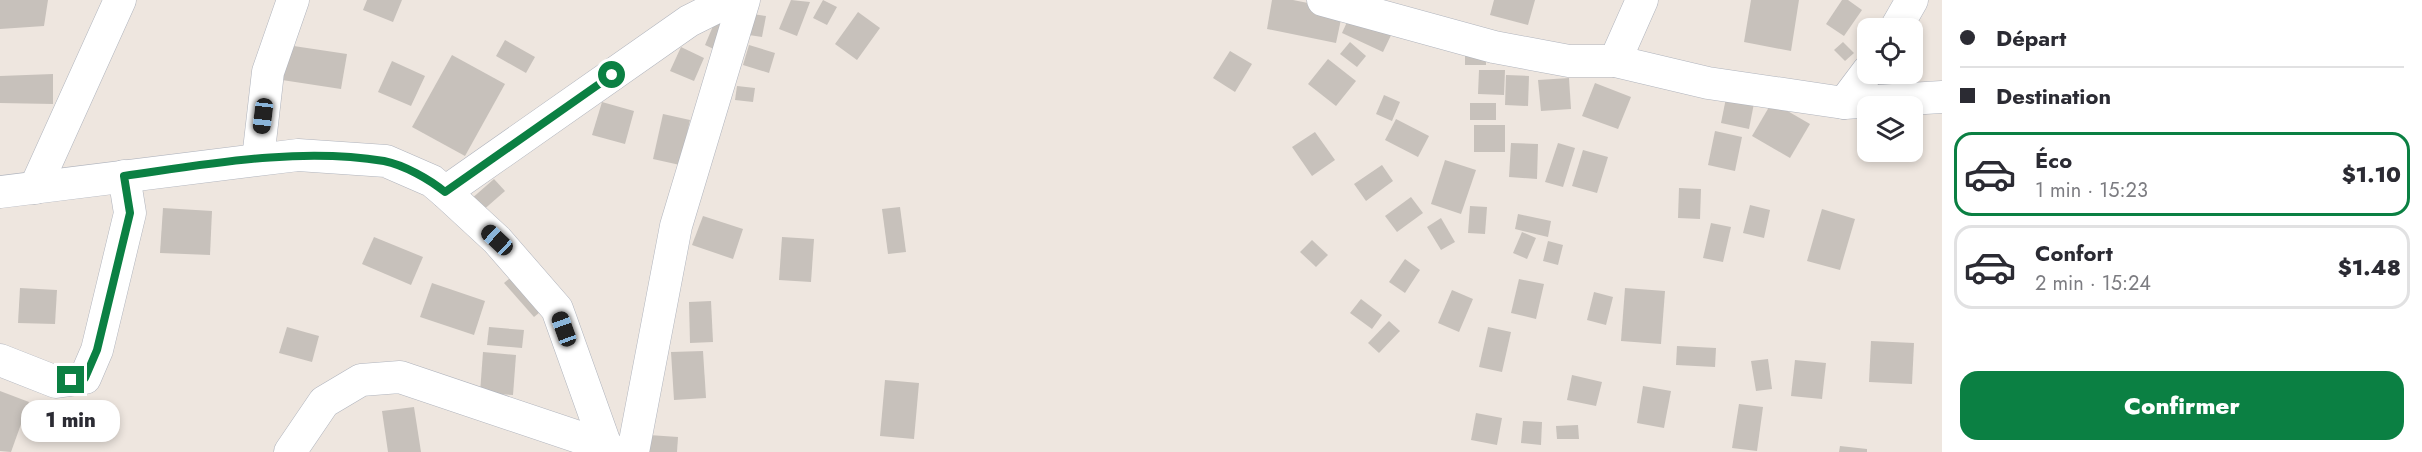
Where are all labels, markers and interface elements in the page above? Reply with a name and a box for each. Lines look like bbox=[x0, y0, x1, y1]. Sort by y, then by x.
map controls bbox=[1857, 18, 1923, 162]
button: locate bbox=[1857, 18, 1923, 84]
text: Départ bbox=[1996, 22, 2066, 54]
route start bbox=[598, 61, 625, 88]
text: Destination bbox=[1996, 80, 2111, 112]
button: layers bbox=[1857, 96, 1923, 162]
car bbox=[252, 97, 274, 135]
text: Éco bbox=[2035, 144, 2072, 176]
icon: car bbox=[1963, 147, 2017, 201]
text: $1.10 bbox=[2342, 158, 2401, 190]
text: 1 min · 15:23 bbox=[2035, 176, 2148, 205]
car bbox=[478, 221, 516, 259]
text: Confort bbox=[2035, 237, 2113, 269]
icon: car bbox=[1963, 240, 2017, 294]
text: $1.48 bbox=[2338, 251, 2401, 283]
text: 2 min · 15:24 bbox=[2035, 269, 2151, 298]
car bbox=[549, 309, 579, 349]
route end bbox=[57, 366, 84, 393]
button: Confirmer bbox=[1960, 371, 2404, 440]
callout: 1 min bbox=[22, 401, 121, 443]
text: 1 min bbox=[45, 406, 96, 435]

